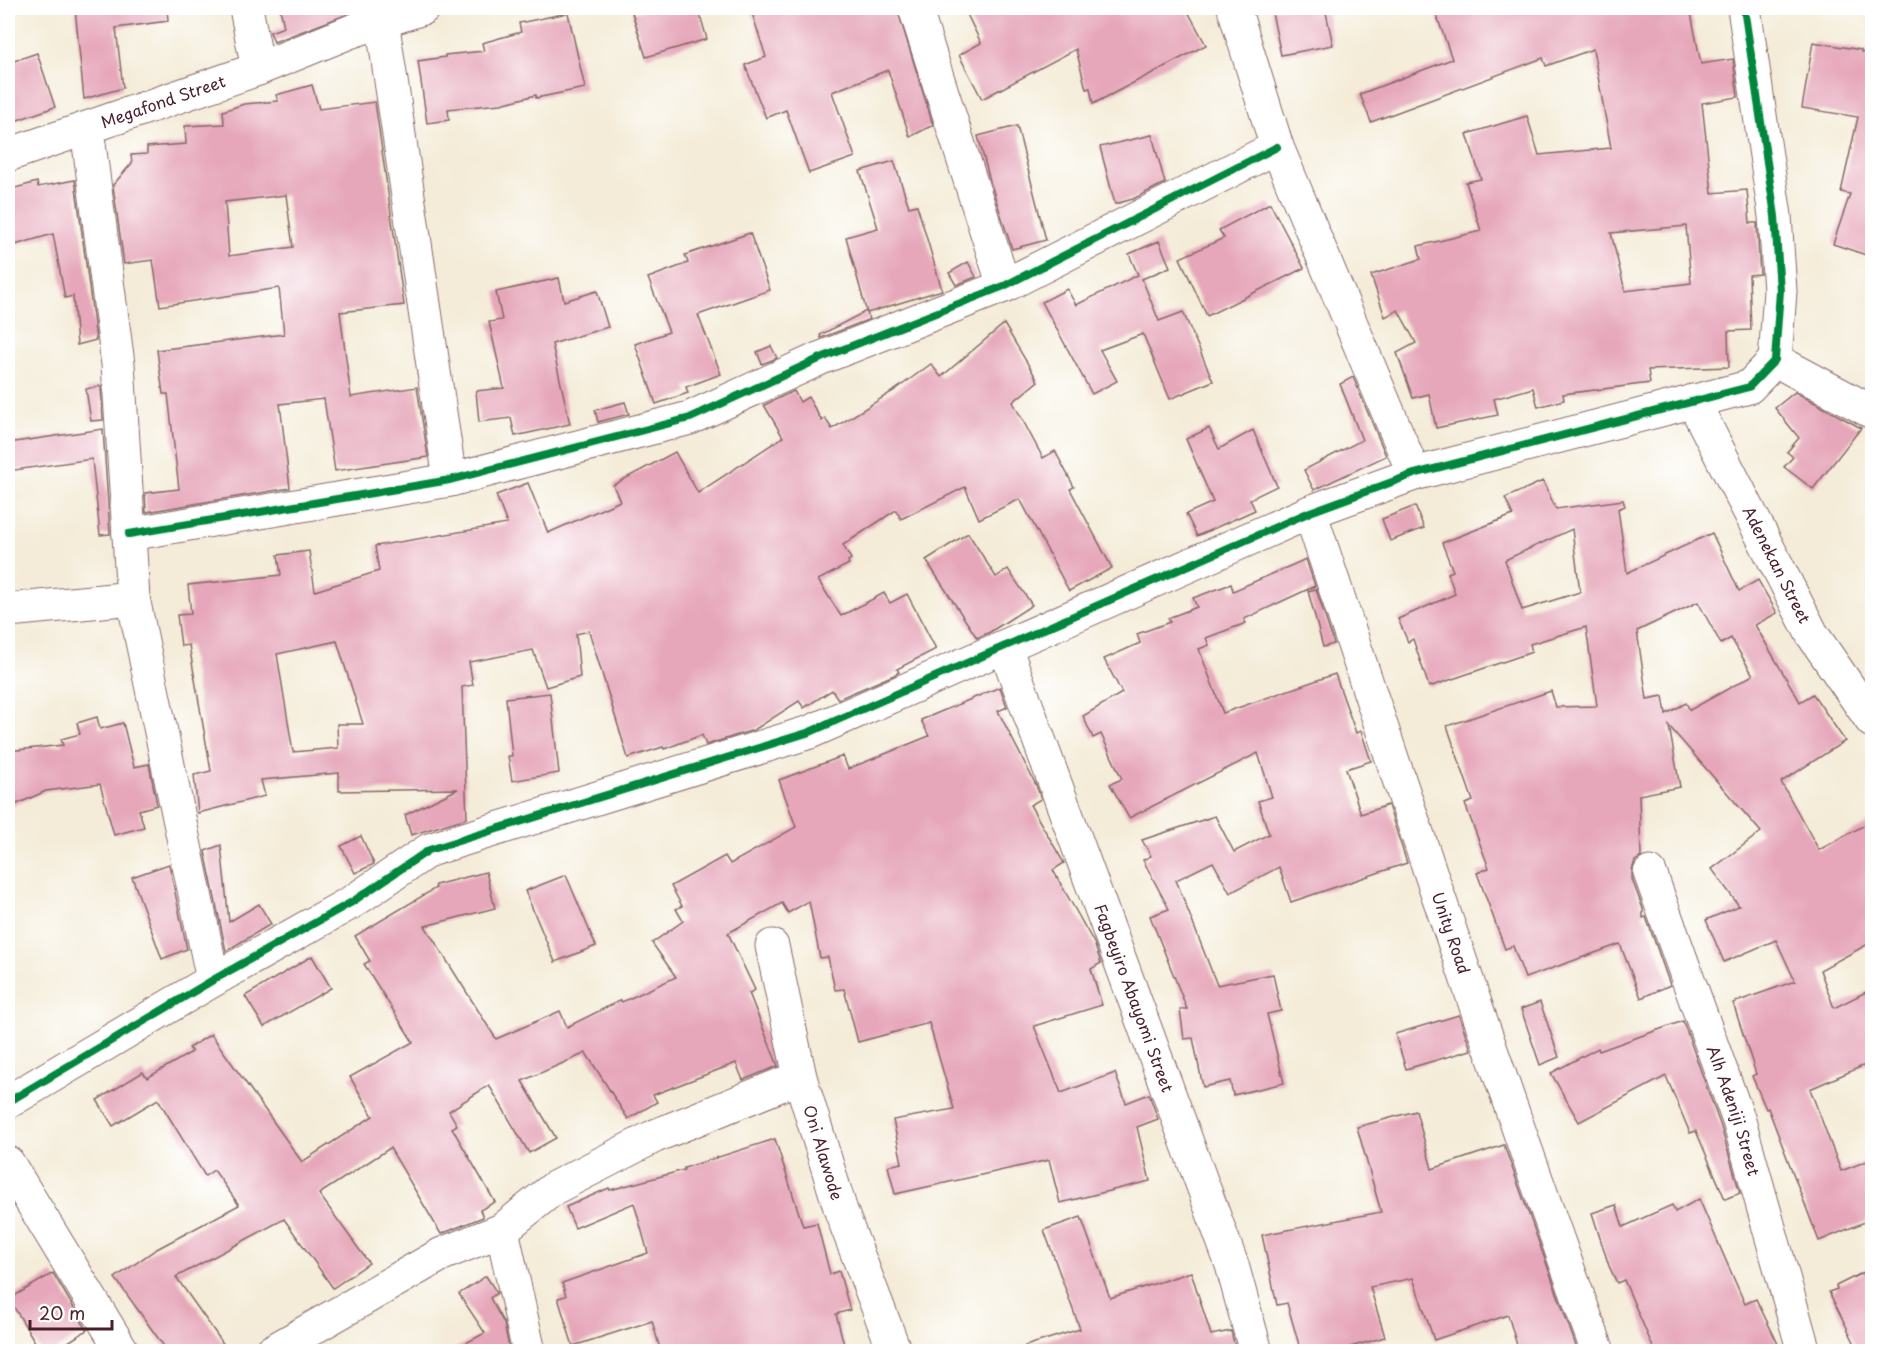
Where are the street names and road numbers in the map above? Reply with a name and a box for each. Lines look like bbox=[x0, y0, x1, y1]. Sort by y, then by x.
street label: Megafond Street bbox=[97, 68, 229, 133]
street label: Adenekan Street bbox=[1738, 502, 1818, 628]
street label: Unity Road bbox=[1427, 888, 1477, 977]
street label: Fagbeyiro Abayomi Street bbox=[1089, 900, 1181, 1096]
street label: Alh Adeniji Street bbox=[1702, 1042, 1767, 1179]
street label: Oni Alawode bbox=[798, 1102, 850, 1203]

